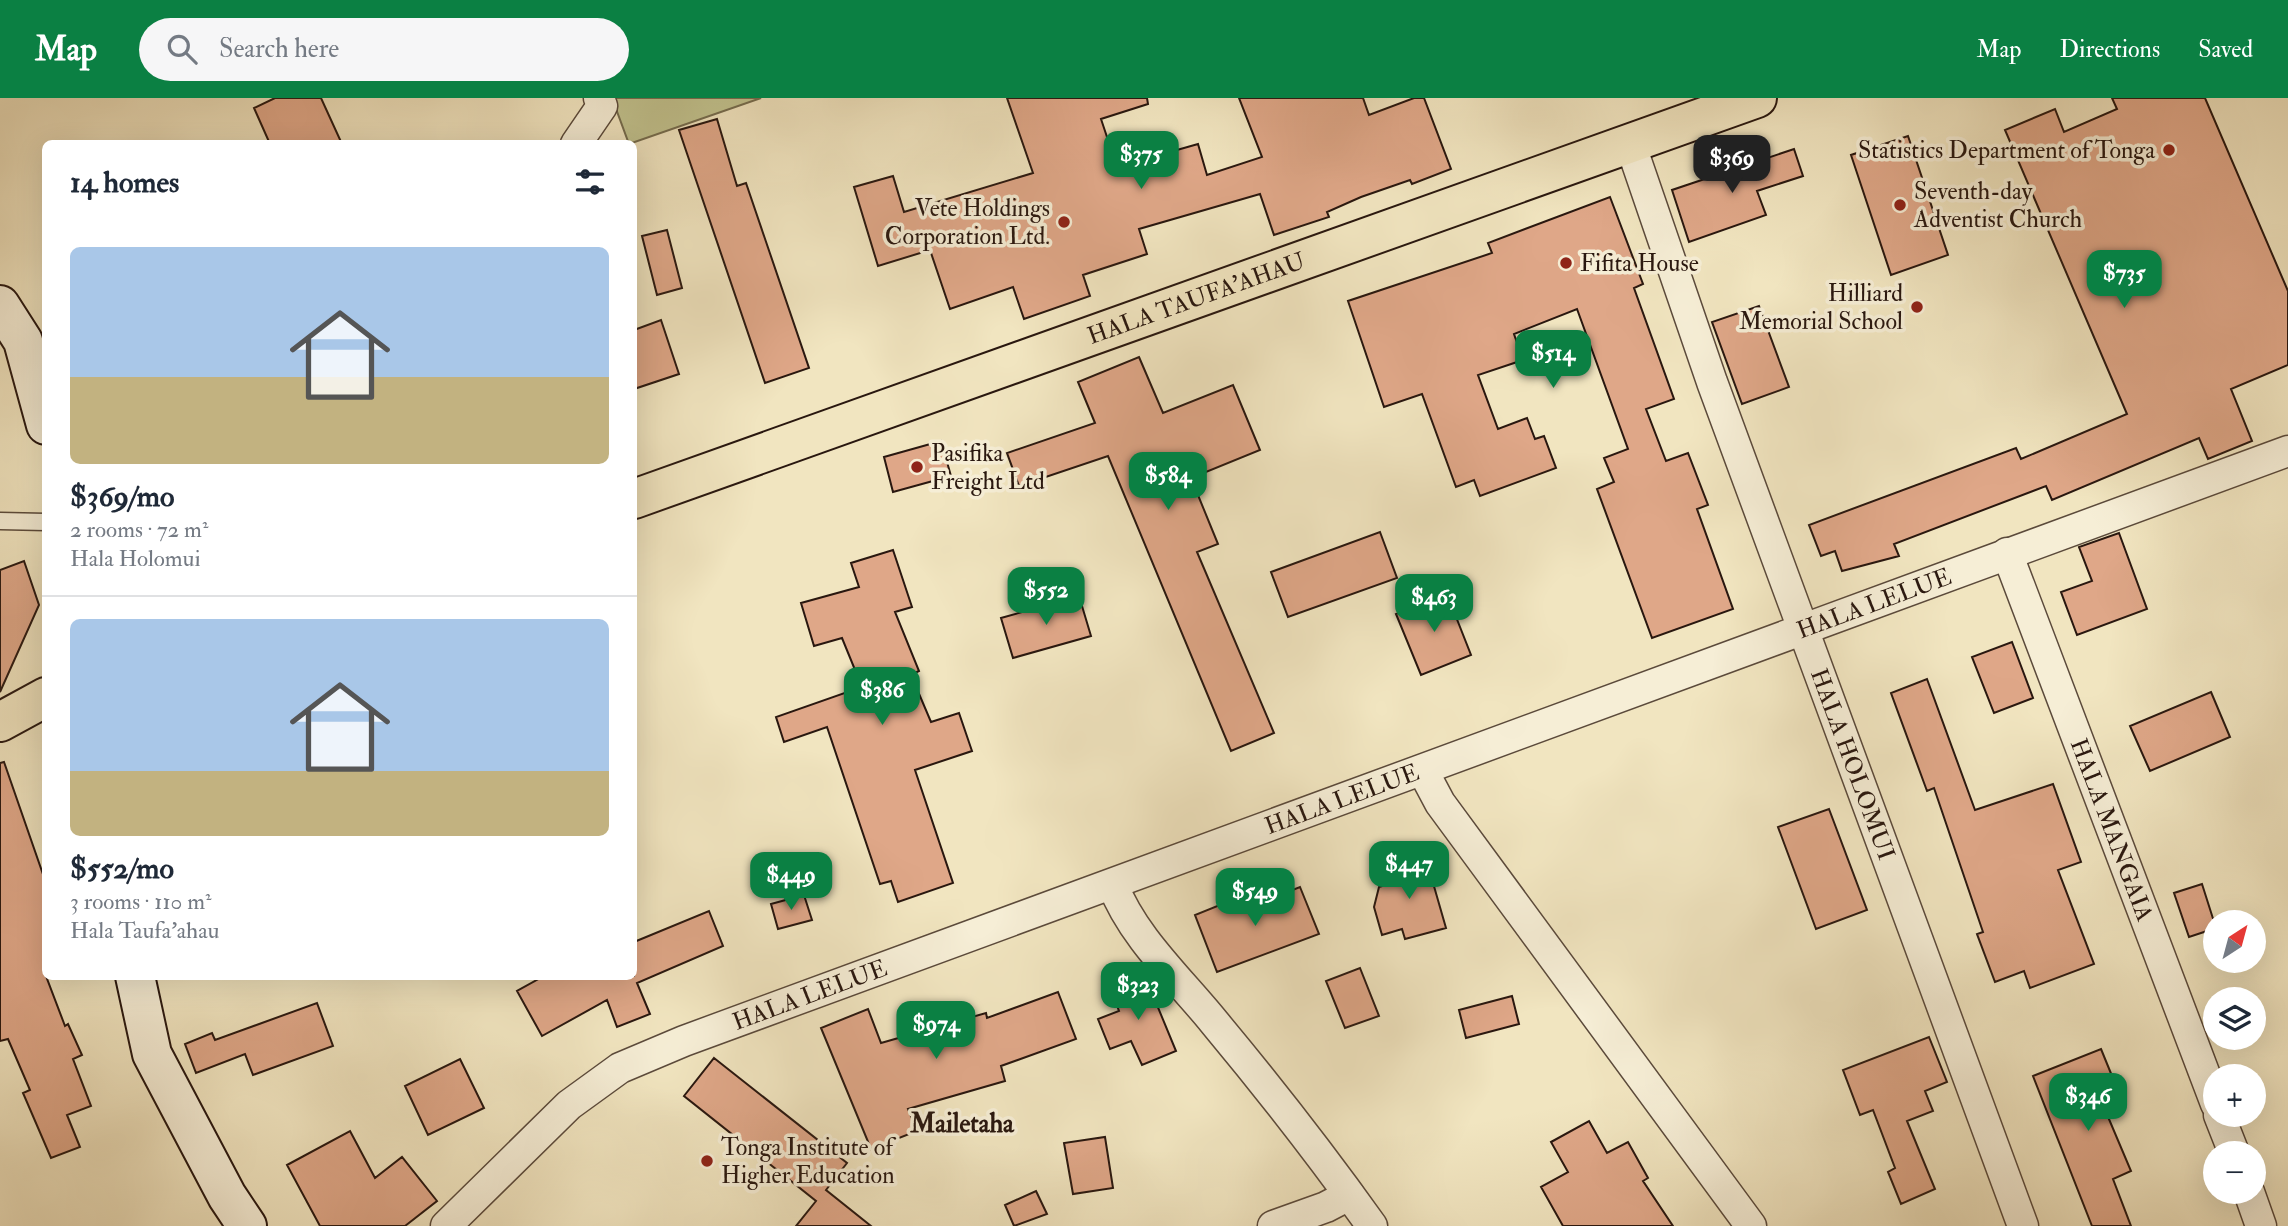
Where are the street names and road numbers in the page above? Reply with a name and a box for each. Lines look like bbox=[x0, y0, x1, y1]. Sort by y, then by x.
street label: HALA TAUFA'AHAU bbox=[1083, 245, 1309, 351]
street label: HALA LELUE bbox=[1793, 561, 1956, 646]
street label: HALA HOLOMUI bbox=[1803, 664, 1902, 864]
street label: HALA MANGAIA bbox=[2063, 734, 2161, 926]
street label: HALA LELUE bbox=[1260, 756, 1423, 842]
street label: HALA LELUE bbox=[728, 952, 891, 1037]

